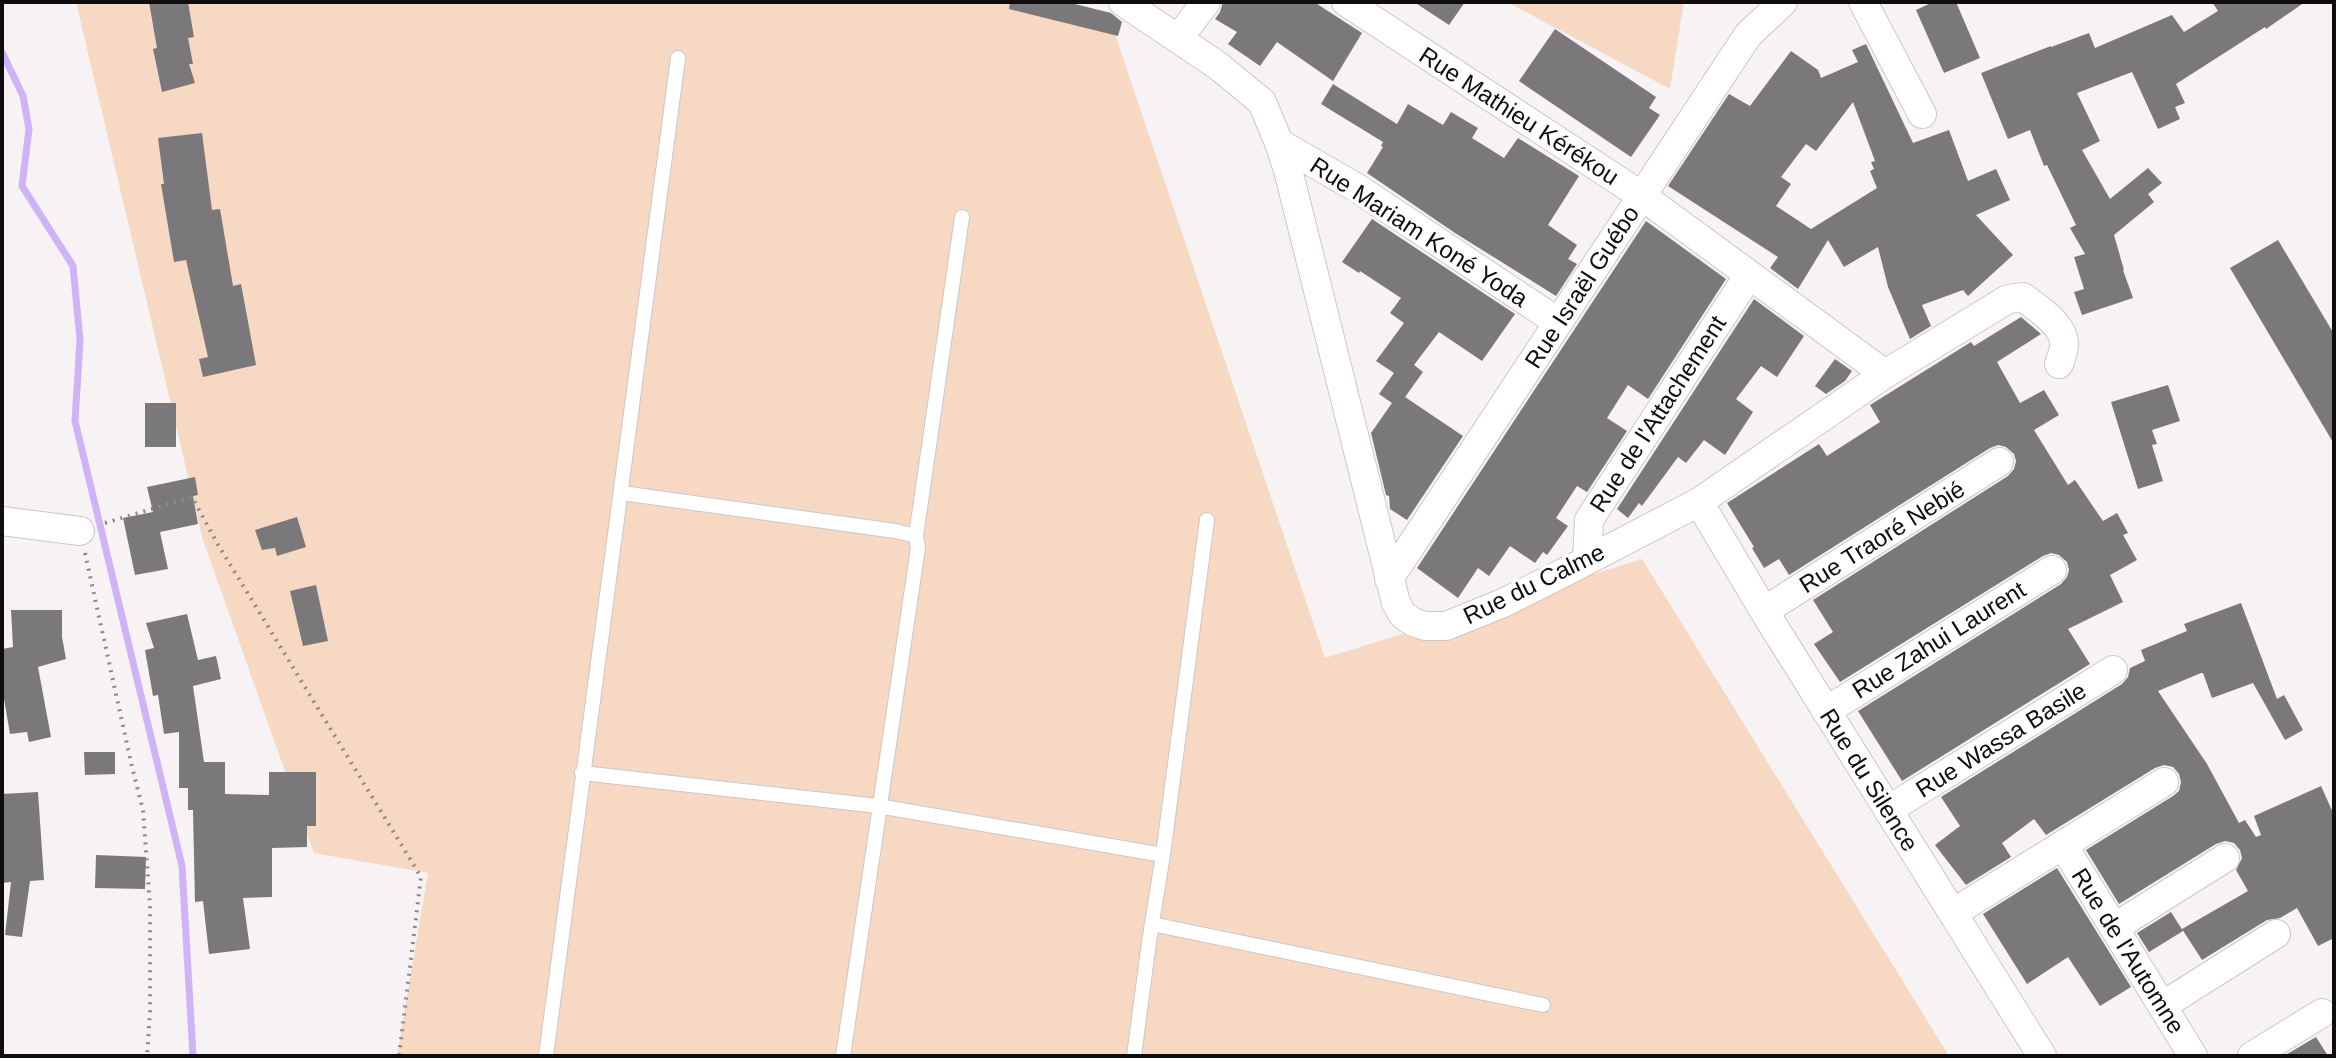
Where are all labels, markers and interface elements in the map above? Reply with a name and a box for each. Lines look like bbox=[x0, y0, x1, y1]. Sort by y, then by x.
street label: Rue Mathieu Kérékou bbox=[1415, 41, 1624, 190]
street label: Rue Mariam Koné Yoda bbox=[1306, 151, 1533, 312]
street label: Rue Israël Guébo bbox=[1519, 200, 1644, 373]
street label: Rue de l'Attachement bbox=[1584, 310, 1731, 517]
street label: Rue Traoré Nebié bbox=[1794, 475, 1969, 598]
street label: Rue du Calme bbox=[1459, 538, 1609, 629]
street label: Rue Zahui Laurent bbox=[1847, 575, 2030, 704]
street label: Rue Wassa Basile bbox=[1911, 676, 2091, 803]
street label: Rue du Silence bbox=[1815, 704, 1924, 856]
street label: Rue de l'Automne bbox=[2067, 863, 2190, 1038]

